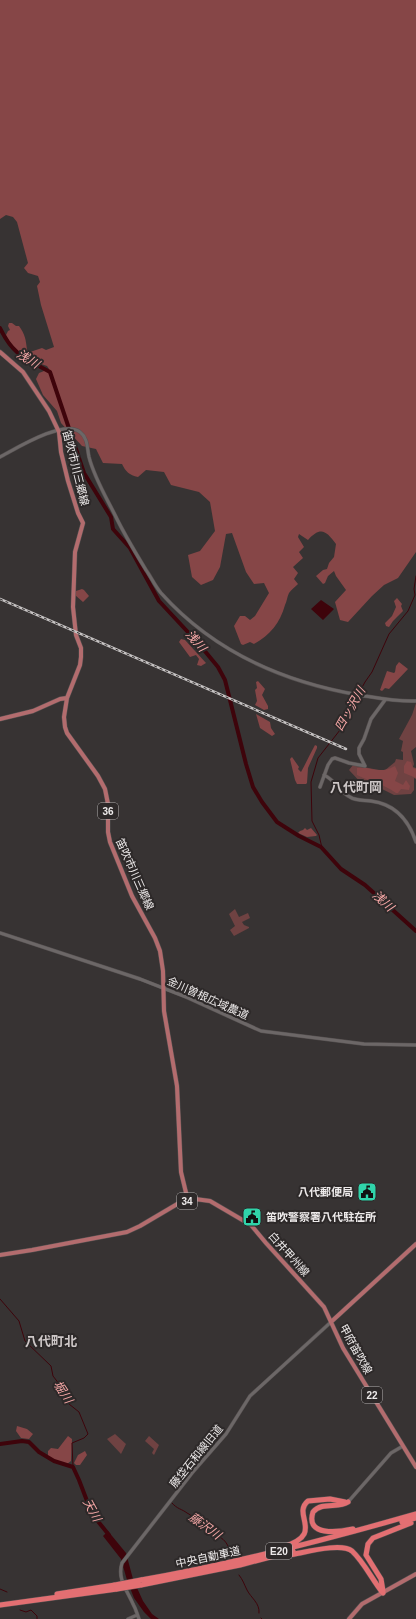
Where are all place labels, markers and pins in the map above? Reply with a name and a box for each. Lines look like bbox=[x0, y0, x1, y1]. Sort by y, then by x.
public building icon: 八代郵便局 bbox=[356, 1181, 378, 1203]
place label: 八代郵便局 bbox=[298, 1186, 353, 1198]
public building icon: 笛吹警察署八代駐在所 bbox=[241, 1206, 263, 1228]
place label: 笛吹警察署八代駐在所 bbox=[266, 1211, 376, 1223]

